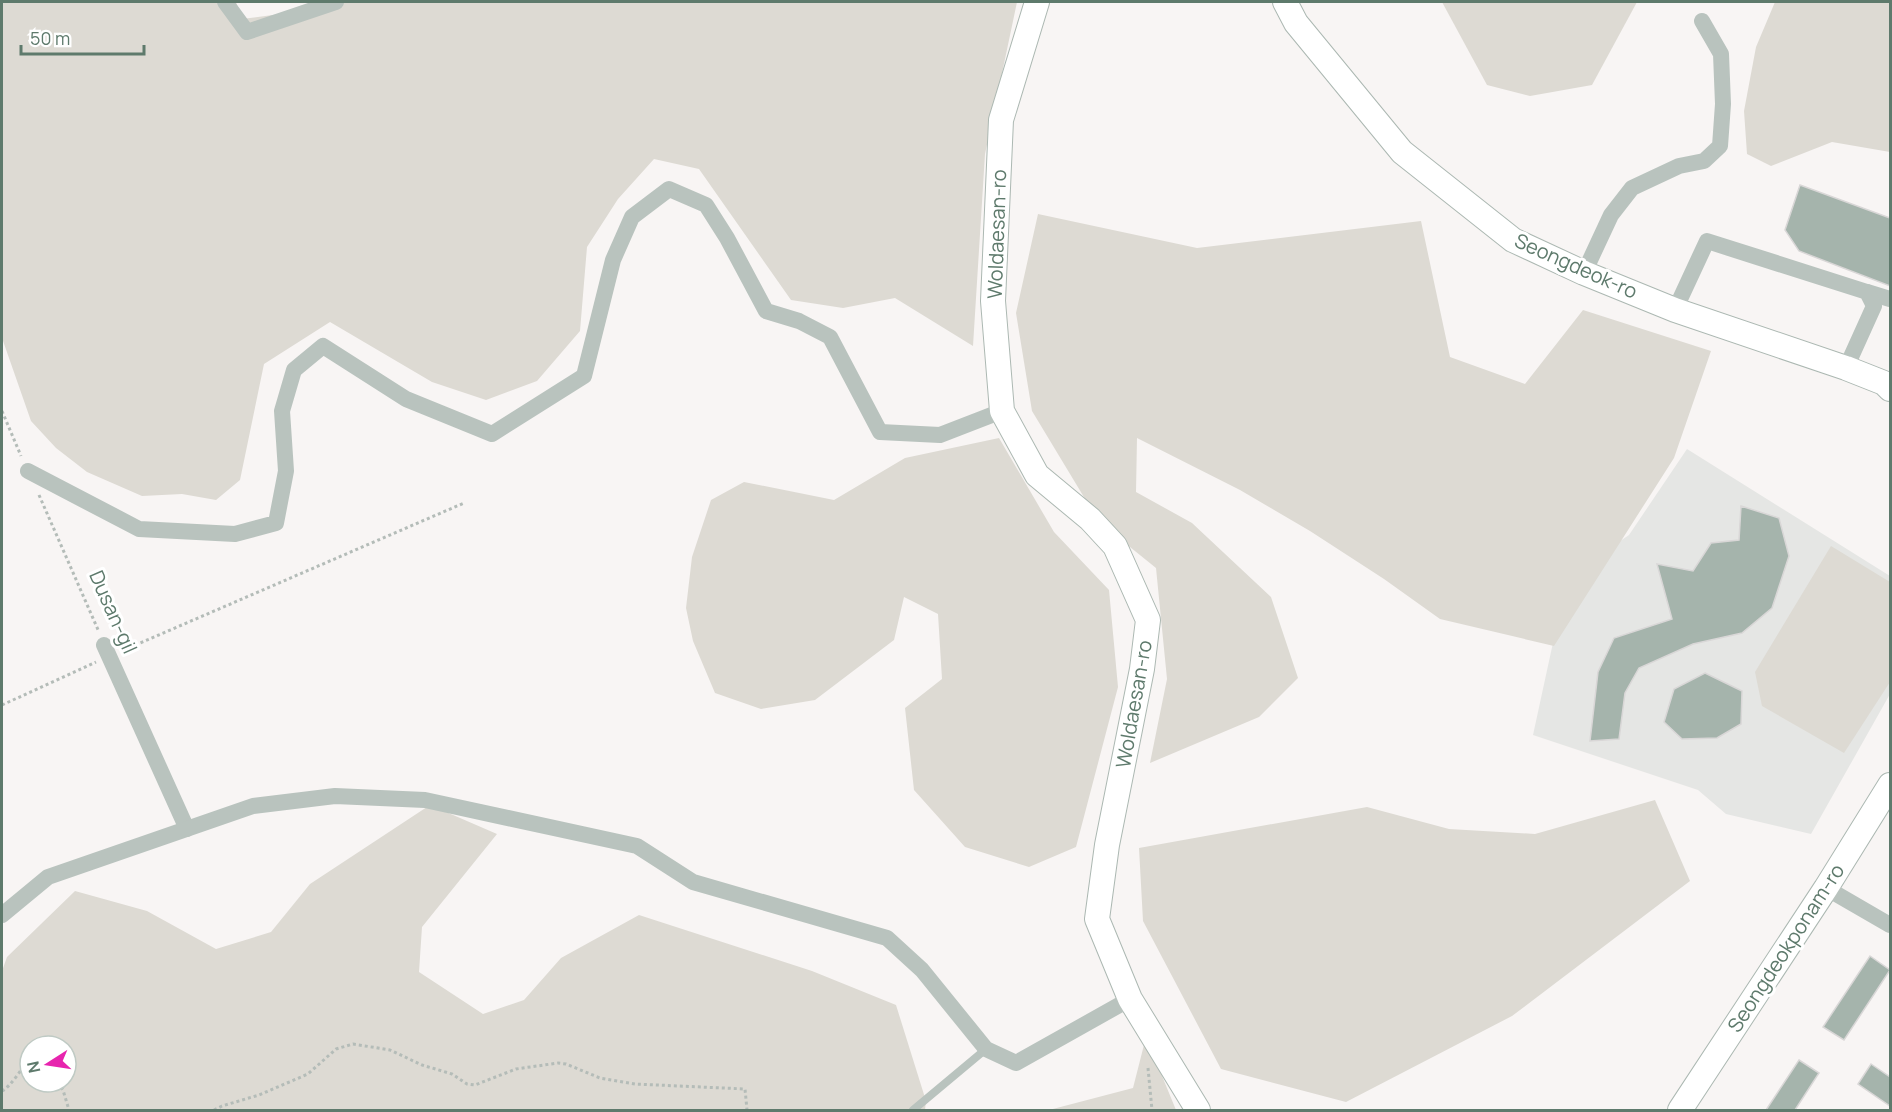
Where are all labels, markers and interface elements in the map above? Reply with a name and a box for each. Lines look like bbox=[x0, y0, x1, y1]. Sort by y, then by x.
scale bar bbox=[21, 18, 144, 56]
text: 50 m bbox=[30, 26, 70, 50]
street label: Woldaesan-ro bbox=[981, 169, 1012, 299]
street label: Seongdeok-ro bbox=[1511, 226, 1642, 305]
street label: Dusan-gil bbox=[83, 566, 144, 658]
street label: Woldaesan-ro bbox=[1109, 638, 1158, 770]
street label: Seongdeokponam-ro bbox=[1721, 858, 1850, 1037]
north arrow bbox=[18, 1034, 78, 1094]
text: N bbox=[21, 1059, 45, 1075]

